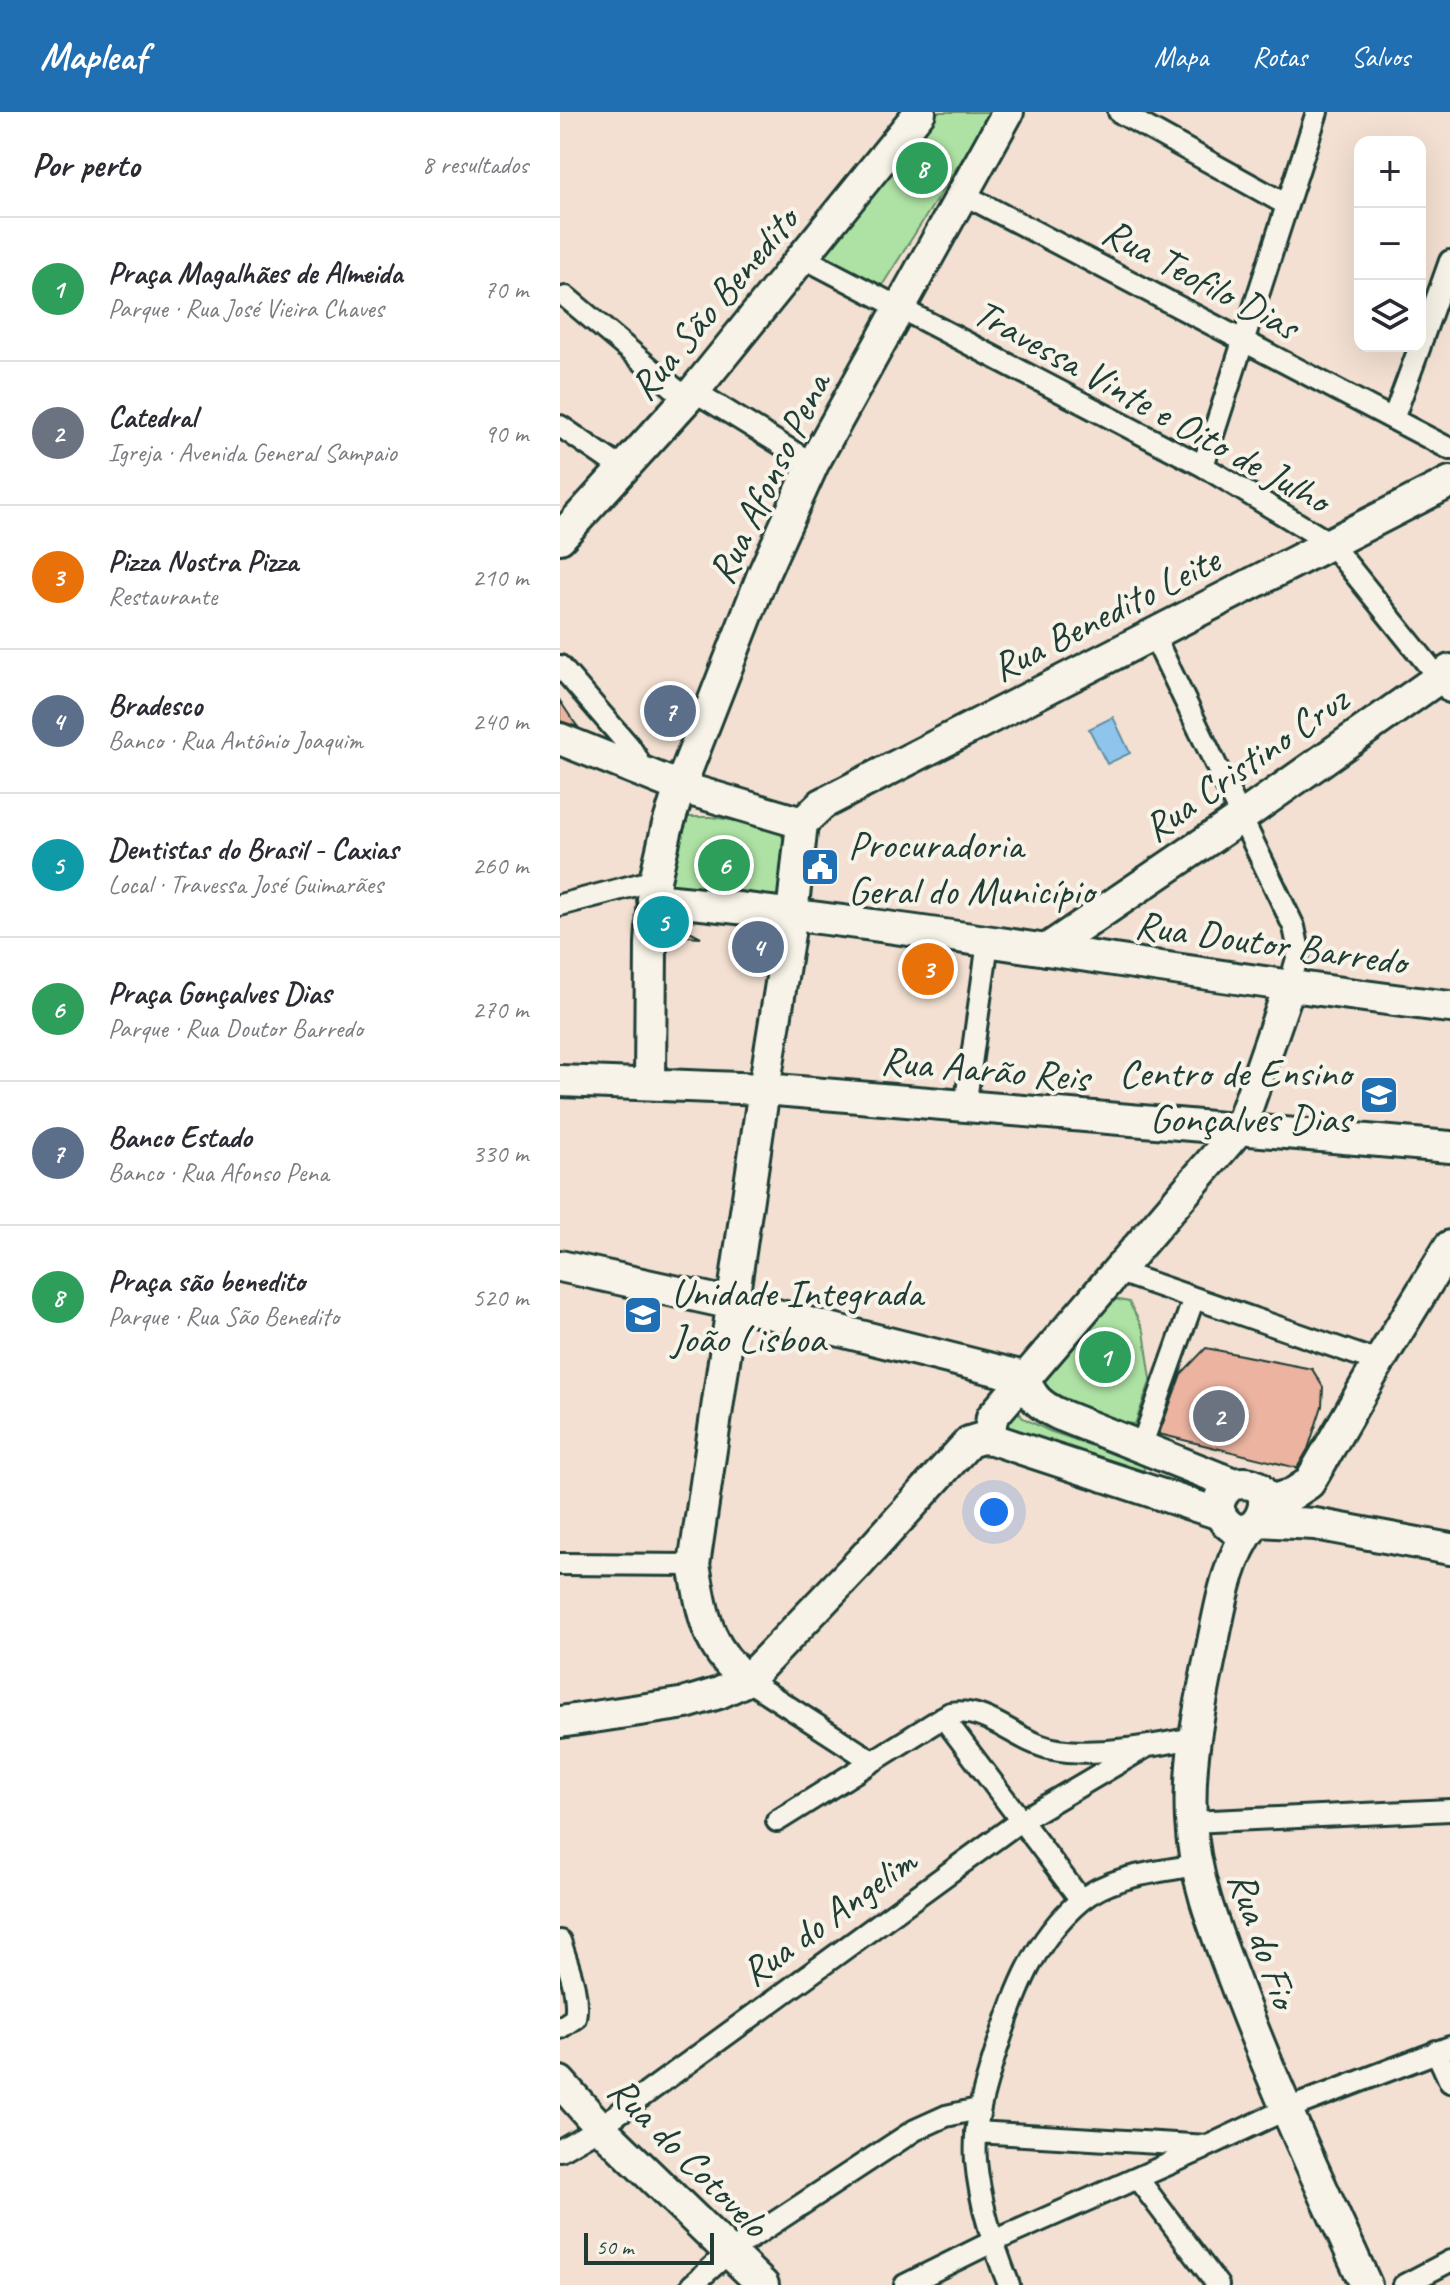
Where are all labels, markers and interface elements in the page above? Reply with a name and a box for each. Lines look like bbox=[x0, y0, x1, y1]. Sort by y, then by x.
text: Mapleaf bbox=[40, 33, 146, 80]
text: Mapa bbox=[1154, 39, 1208, 74]
text: Rotas bbox=[1252, 39, 1307, 74]
text: Salvos bbox=[1351, 39, 1410, 74]
map controls bbox=[1354, 136, 1426, 352]
button: + bbox=[1354, 136, 1426, 208]
pin: 8 bbox=[896, 138, 948, 198]
text: Por perto bbox=[32, 143, 140, 186]
text: 8 resultados bbox=[422, 148, 528, 181]
street label: Rua São Benedito bbox=[618, 194, 812, 410]
street label: Rua Teofilo Dias bbox=[1094, 206, 1310, 353]
button: − bbox=[1354, 208, 1426, 280]
text: Praça Magalhães de Almeida bbox=[108, 254, 402, 292]
text: 1 bbox=[52, 273, 64, 306]
text: 70 m bbox=[484, 273, 528, 306]
button: layers bbox=[1354, 280, 1426, 352]
street label: Travessa Vinte e Oito de Julho bbox=[965, 287, 1342, 526]
text: Parque · Rua José Vieira Chaves bbox=[108, 292, 384, 325]
street label: Rua Afonso Pena bbox=[696, 362, 843, 592]
text: Catedral bbox=[108, 398, 196, 436]
text: 2 bbox=[52, 417, 64, 450]
text: 90 m bbox=[484, 417, 528, 450]
text: Igreja · Avenida General Sampaio bbox=[108, 436, 397, 469]
street label: Rua Benedito Leite bbox=[983, 534, 1231, 693]
text: Pizza Nostra Pizza bbox=[108, 542, 298, 580]
text: 3 bbox=[52, 561, 64, 594]
text: 210 m bbox=[472, 561, 528, 594]
text: Restaurante bbox=[108, 580, 217, 613]
street label: Rua Cristino Cruz bbox=[1133, 673, 1360, 853]
pin: 7 bbox=[644, 681, 696, 741]
text: Bradesco bbox=[108, 686, 202, 724]
text: 4 bbox=[52, 705, 64, 738]
text: 240 m bbox=[472, 705, 528, 738]
text: Banco · Rua Antônio Joaquim bbox=[108, 724, 363, 757]
place label: Procuradoria Geral do Município bbox=[848, 820, 1098, 916]
text: Dentistas do Brasil - Caxias bbox=[108, 830, 398, 868]
pin: 6 bbox=[698, 835, 750, 895]
public building icon: Procuradoria Geral do Município bbox=[799, 846, 841, 888]
text: 5 bbox=[52, 849, 64, 882]
text: 260 m bbox=[472, 849, 528, 882]
text: Local · Travessa José Guimarães bbox=[108, 868, 383, 901]
pin: 5 bbox=[637, 892, 689, 952]
street label: Rua Doutor Barredo bbox=[1132, 899, 1413, 987]
pin: 4 bbox=[732, 917, 784, 977]
pin: 3 bbox=[902, 939, 954, 999]
text: Praça Gonçalves Dias bbox=[108, 974, 331, 1012]
text: 6 bbox=[52, 993, 64, 1026]
text: 270 m bbox=[472, 993, 528, 1026]
text: Parque · Rua Doutor Barredo bbox=[108, 1012, 363, 1045]
street label: Rua Aarão Reis bbox=[879, 1035, 1094, 1103]
place label: Centro de Ensino Gonçalves Dias bbox=[1119, 1048, 1355, 1144]
school or university icon: Centro de Ensino Gonçalves Dias bbox=[1358, 1074, 1400, 1116]
text: Banco Estado bbox=[108, 1118, 252, 1156]
text: 7 bbox=[52, 1137, 64, 1170]
text: 330 m bbox=[472, 1137, 528, 1170]
text: Banco · Rua Afonso Pena bbox=[108, 1156, 329, 1189]
text: Praça são benedito bbox=[108, 1262, 305, 1300]
place label: Unidade Integrada João Lisboa bbox=[669, 1268, 926, 1364]
text: 8 bbox=[52, 1281, 64, 1314]
text: 520 m bbox=[472, 1281, 528, 1314]
school or university icon: Unidade Integrada João Lisboa bbox=[622, 1294, 664, 1336]
text: Parque · Rua São Benedito bbox=[108, 1300, 339, 1333]
pin: 1 bbox=[1079, 1327, 1131, 1387]
pin: 2 bbox=[1193, 1386, 1245, 1446]
your location bbox=[974, 1492, 1014, 1532]
street label: Rua do Angelim bbox=[731, 1835, 928, 1997]
street label: Rua do Fio bbox=[1217, 1865, 1311, 2018]
street label: Rua do Cotovelo bbox=[597, 2066, 781, 2249]
scale bar bbox=[584, 2229, 714, 2265]
text: 50 m bbox=[596, 2233, 633, 2261]

